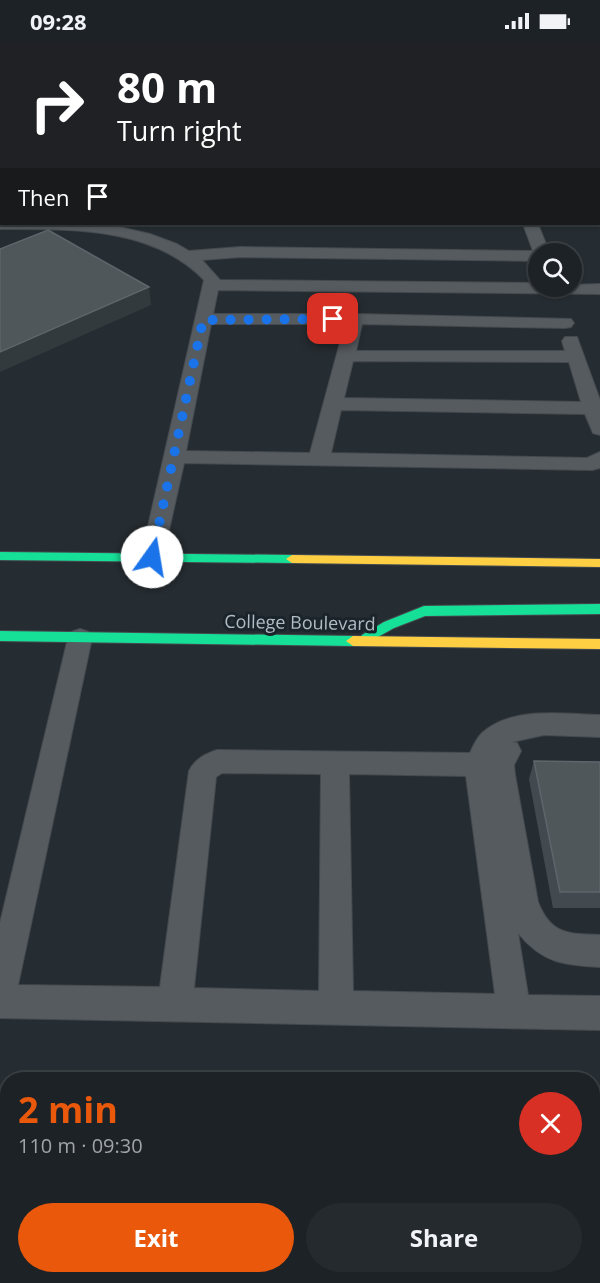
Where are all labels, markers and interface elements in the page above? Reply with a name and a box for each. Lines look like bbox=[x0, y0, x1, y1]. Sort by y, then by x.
text: 09:28 bbox=[30, 6, 87, 36]
text: 80 m bbox=[117, 58, 217, 115]
icon: right bbox=[18, 66, 96, 144]
text: Turn right bbox=[117, 112, 242, 149]
icon: arrive bbox=[81, 180, 114, 213]
text: Then bbox=[18, 182, 69, 212]
map controls bbox=[528, 243, 582, 297]
button: search bbox=[528, 243, 582, 297]
pin bbox=[307, 293, 358, 344]
icon: arrive bbox=[316, 302, 349, 335]
position arrow bbox=[120, 525, 184, 589]
street label: College Boulevard bbox=[224, 609, 376, 635]
text: 2 min bbox=[18, 1085, 118, 1134]
button: close bbox=[519, 1092, 582, 1155]
text: 110 m · 09:30 bbox=[18, 1132, 143, 1159]
button: Exit bbox=[18, 1203, 294, 1272]
button: Share bbox=[306, 1203, 582, 1272]

